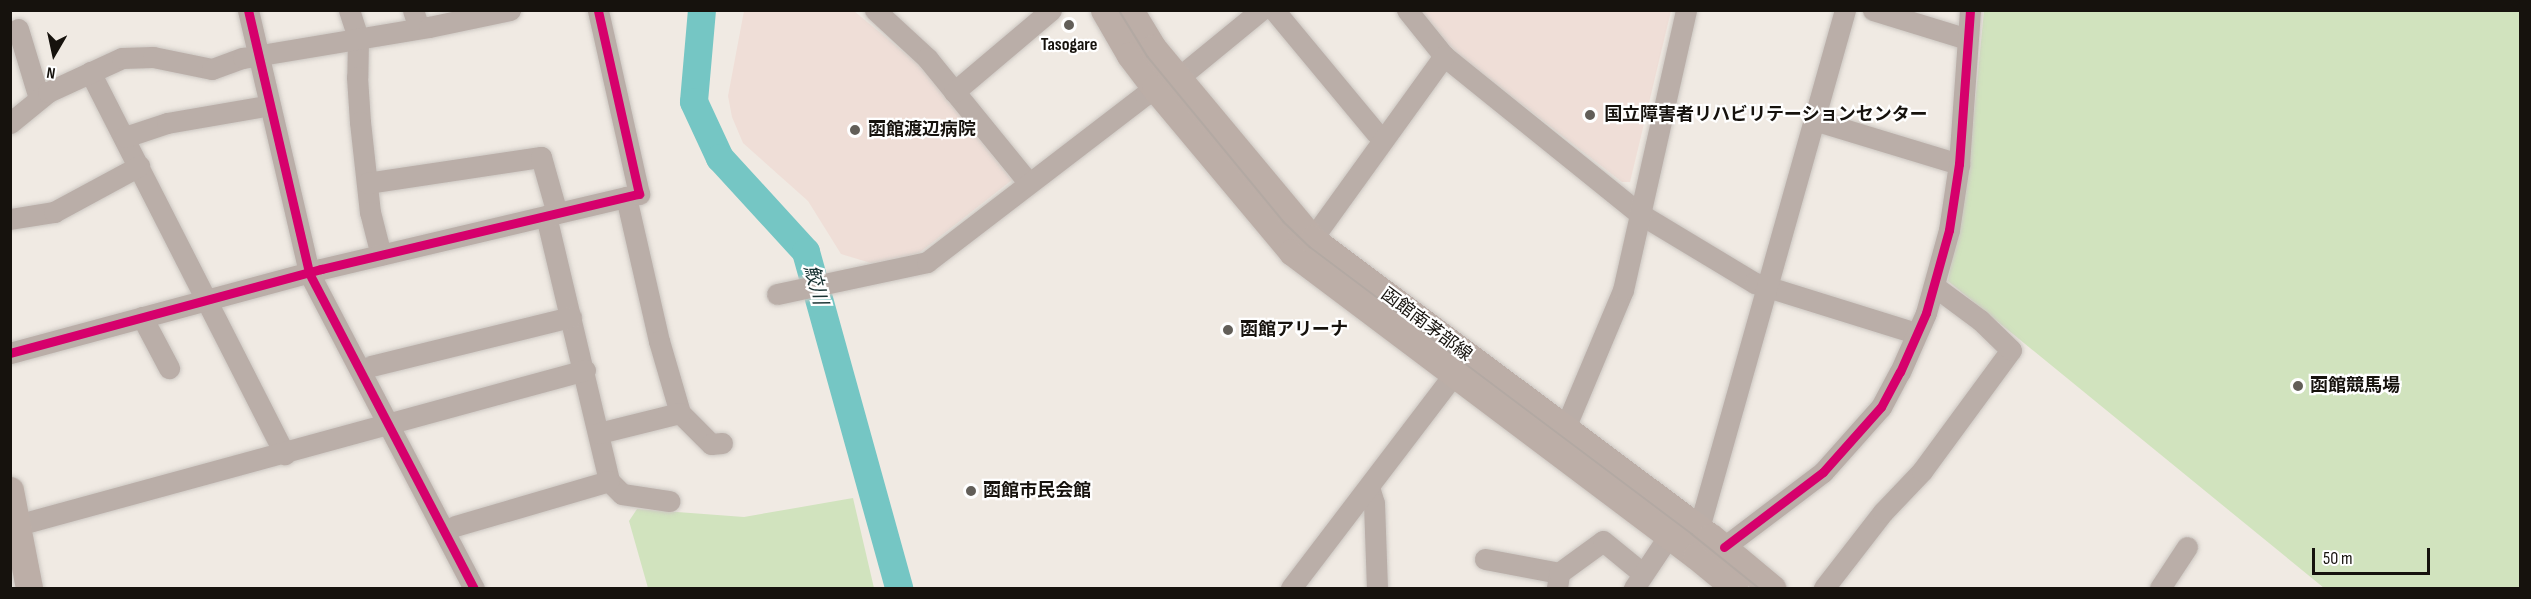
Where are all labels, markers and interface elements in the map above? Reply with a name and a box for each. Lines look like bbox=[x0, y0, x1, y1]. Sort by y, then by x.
marker: Tasogare bbox=[1062, 18, 1076, 32]
north arrow bbox=[24, 24, 84, 84]
place label: Tasogare bbox=[1041, 34, 1097, 56]
text: N bbox=[45, 62, 57, 82]
place label: 国立障害者リハビリテーションセンター bbox=[1604, 104, 1928, 126]
marker: 国立障害者リハビリテーションセンター bbox=[1581, 106, 1599, 124]
place label: 函館渡辺病院 bbox=[868, 119, 976, 141]
marker: 函館渡辺病院 bbox=[846, 121, 864, 139]
water label: 鮫川 bbox=[798, 263, 832, 307]
street label: 函館南茅部線 bbox=[1376, 284, 1476, 366]
place label: 函館アリーナ bbox=[1240, 319, 1348, 341]
marker: 函館アリーナ bbox=[1221, 323, 1235, 337]
place label: 函館競馬場 bbox=[2310, 375, 2400, 397]
marker: 函館競馬場 bbox=[2291, 379, 2305, 393]
place label: 函館市民会館 bbox=[983, 480, 1091, 502]
marker: 函館市民会館 bbox=[964, 484, 978, 498]
scale bar bbox=[2315, 536, 2434, 574]
text: 50 m bbox=[2323, 548, 2353, 569]

